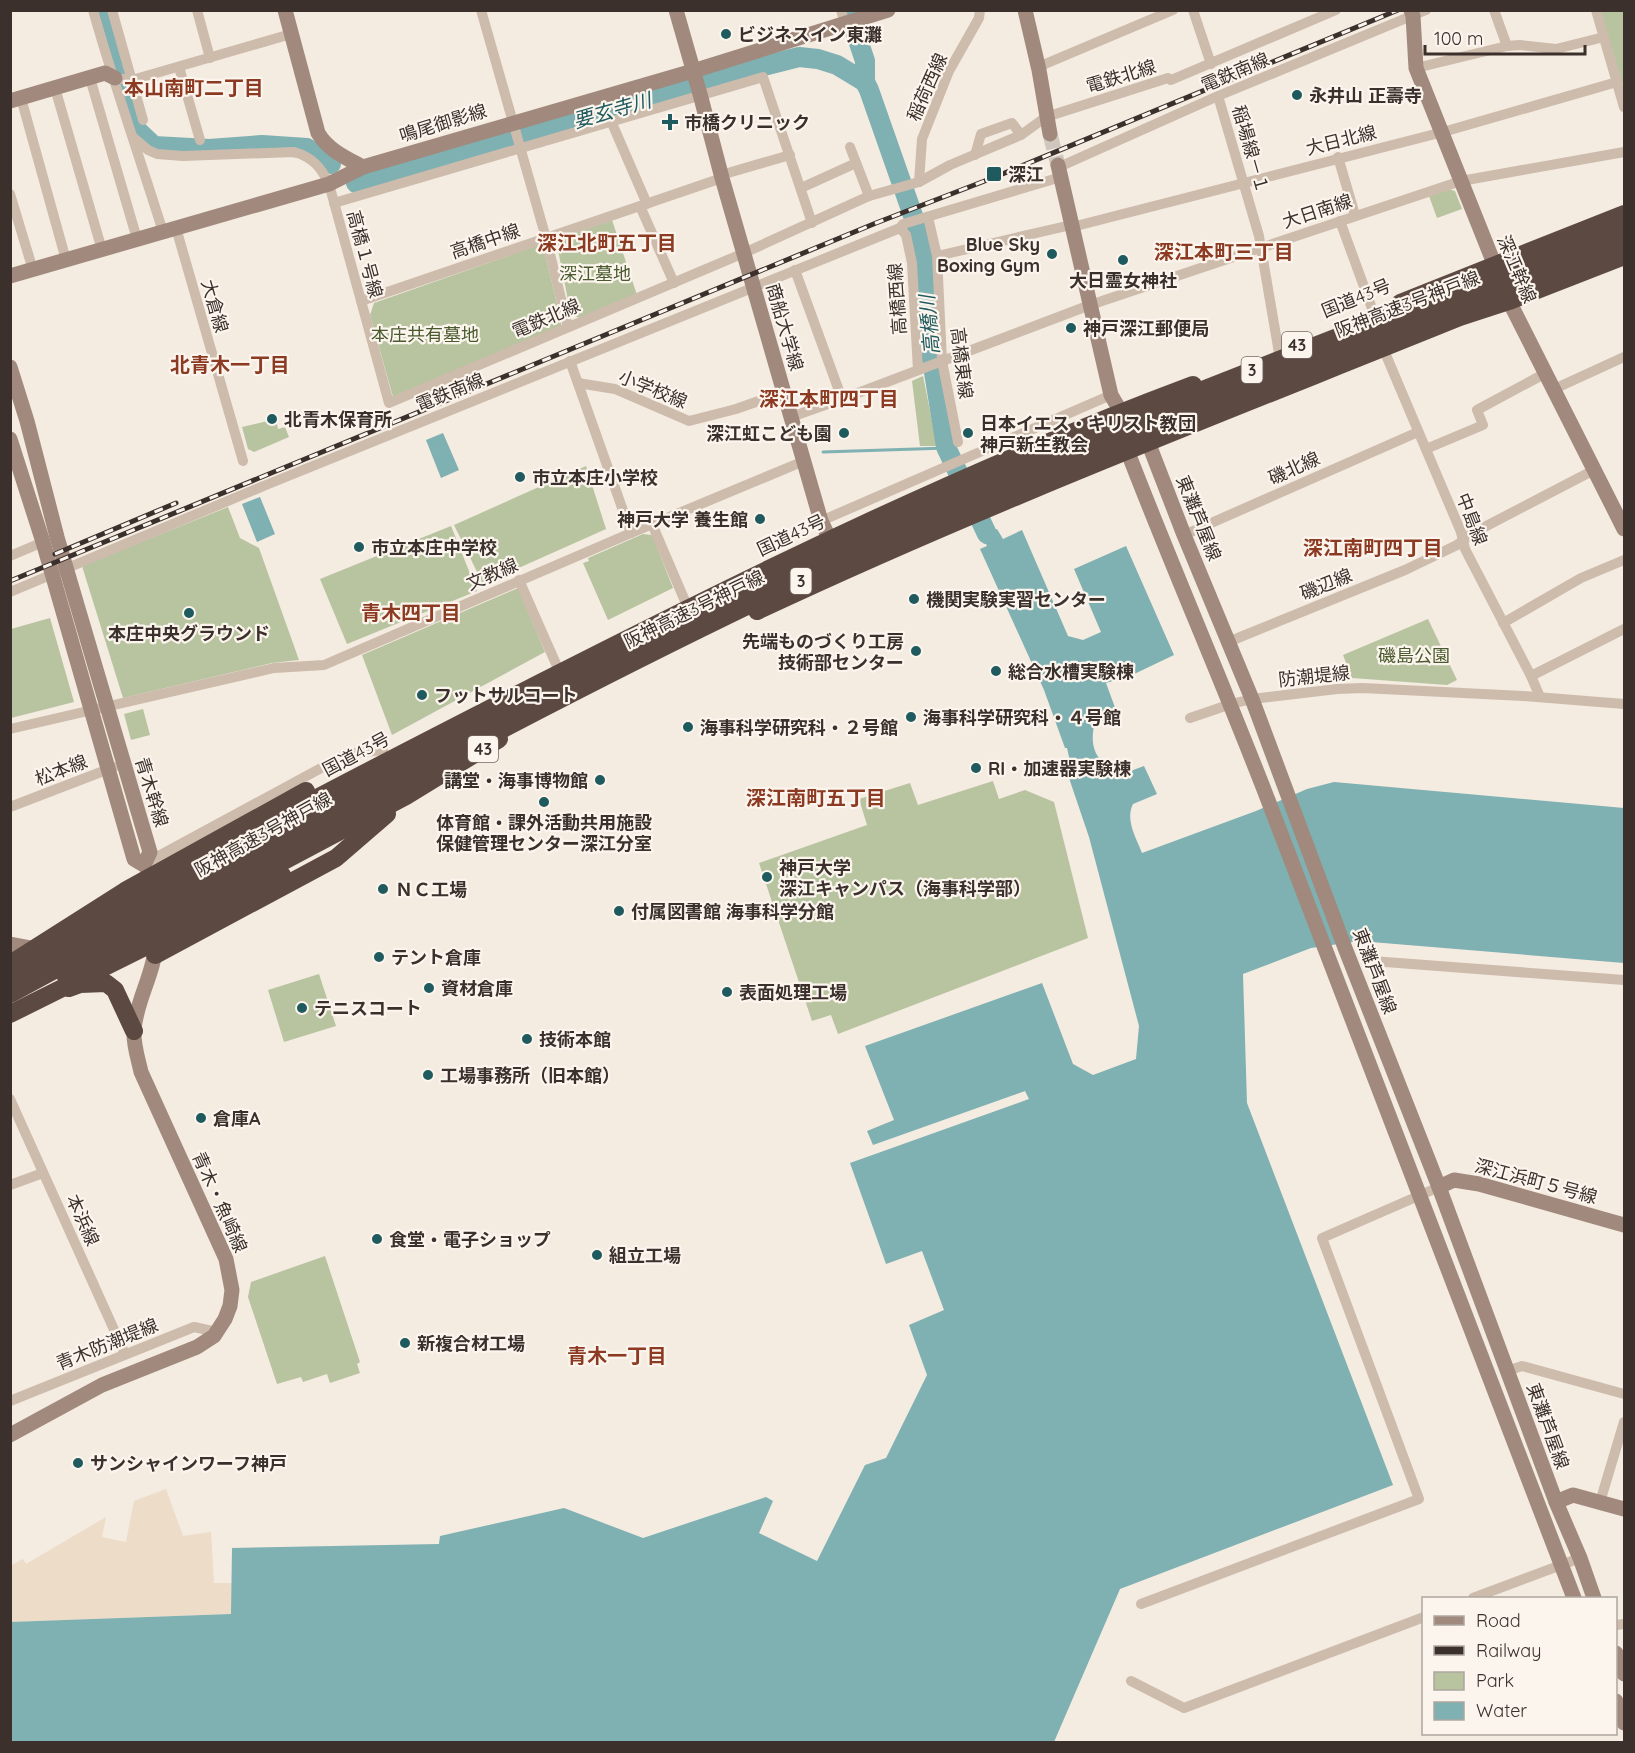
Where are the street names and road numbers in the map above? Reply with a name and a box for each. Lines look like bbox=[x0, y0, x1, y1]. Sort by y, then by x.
street label: 電鉄南線 bbox=[1197, 47, 1273, 97]
street label: 稲荷西線 bbox=[902, 49, 952, 125]
street label: 電鉄北線 bbox=[1083, 54, 1159, 98]
street label: 鳴尾御影線 bbox=[397, 99, 489, 147]
street label: 稲場線－１ bbox=[1228, 103, 1274, 195]
street label: 大日北線 bbox=[1303, 120, 1379, 160]
street label: 大日南線 bbox=[1279, 189, 1355, 233]
street label: 高橋１号線 bbox=[342, 208, 388, 300]
street label: 高橋中線 bbox=[447, 218, 523, 264]
street label: 深江幹線 bbox=[1492, 231, 1542, 307]
street label: 高橋西線 bbox=[883, 262, 911, 336]
street label: 阪神高速3号神戸線 bbox=[1331, 266, 1483, 342]
street label: 国道43号 bbox=[1318, 274, 1394, 322]
street label: 大倉線 bbox=[197, 277, 233, 335]
street label: 商船大学線 bbox=[762, 281, 808, 373]
street label: 電鉄北線 bbox=[508, 293, 584, 343]
street label: 高橋東線 bbox=[946, 326, 978, 400]
road number: 43 bbox=[1282, 332, 1312, 358]
road number: 3 bbox=[1242, 357, 1262, 383]
street label: 小学校線 bbox=[615, 365, 691, 413]
street label: 電鉄南線 bbox=[412, 368, 488, 416]
street label: 磯北線 bbox=[1265, 447, 1323, 489]
street label: 東灘芦屋線 bbox=[1171, 472, 1227, 564]
street label: 中島線 bbox=[1452, 490, 1492, 548]
street label: 国道43号 bbox=[753, 509, 829, 561]
street label: 文教線 bbox=[463, 553, 521, 595]
street label: 磯辺線 bbox=[1297, 563, 1355, 605]
street label: 阪神高速3号神戸線 bbox=[620, 565, 768, 653]
road number: 3 bbox=[790, 568, 812, 594]
street label: 防潮堤線 bbox=[1277, 661, 1351, 691]
street label: 国道43号 bbox=[318, 727, 394, 781]
road number: 43 bbox=[468, 736, 498, 762]
street label: 松本線 bbox=[32, 750, 90, 790]
street label: 青木幹線 bbox=[130, 754, 174, 830]
street label: 阪神高速3号神戸線 bbox=[190, 787, 336, 881]
street label: 東灘芦屋線 bbox=[1348, 925, 1402, 1017]
street label: 青木・魚崎線 bbox=[188, 1148, 252, 1256]
street label: 深江浜町５号線 bbox=[1472, 1154, 1600, 1208]
street label: 本浜線 bbox=[62, 1191, 104, 1249]
street label: 青木防潮堤線 bbox=[53, 1313, 161, 1375]
street label: 東灘芦屋線 bbox=[1522, 1380, 1574, 1472]

